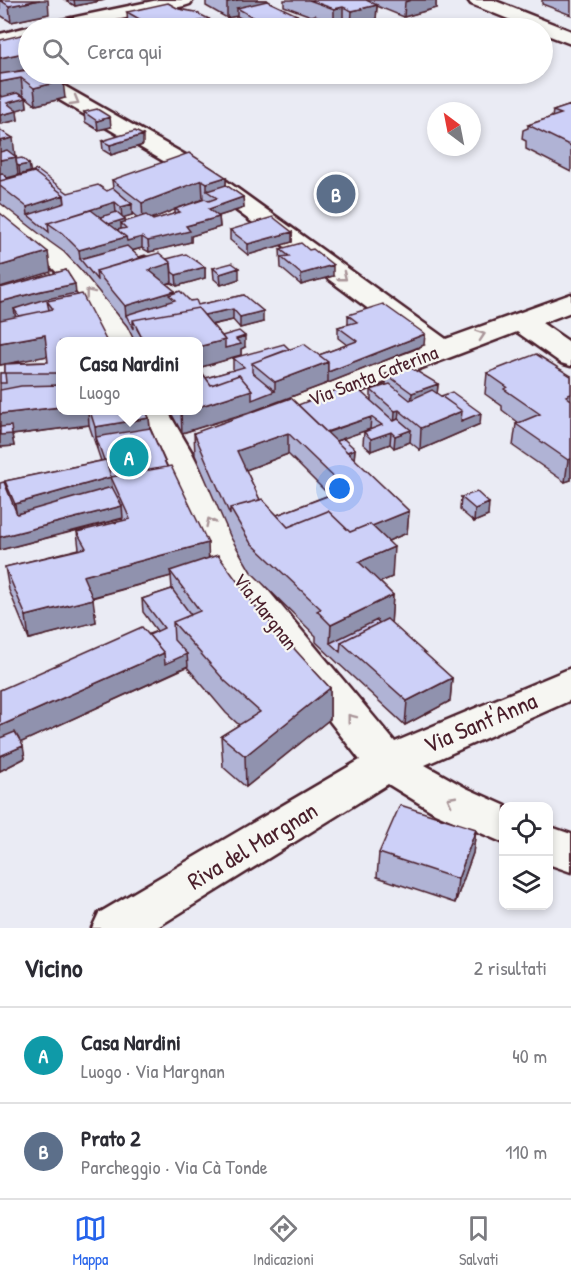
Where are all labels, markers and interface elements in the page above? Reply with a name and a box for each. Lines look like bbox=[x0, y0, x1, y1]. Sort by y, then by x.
search box bbox=[18, 18, 553, 84]
icon: search bbox=[39, 35, 72, 68]
text: Cerca qui bbox=[87, 36, 162, 66]
one-way arrow bbox=[69, 94, 79, 106]
north arrow bbox=[427, 102, 481, 156]
pin: B bbox=[316, 172, 356, 216]
one-way arrow bbox=[336, 270, 347, 281]
one-way arrow bbox=[86, 289, 97, 300]
one-way arrow bbox=[476, 330, 486, 343]
popup bbox=[56, 337, 203, 415]
street label: Via Santa Caterina bbox=[305, 338, 442, 412]
text: Casa Nardini bbox=[79, 348, 180, 378]
text: Luogo bbox=[79, 378, 120, 405]
pin: A bbox=[110, 434, 148, 480]
your location bbox=[325, 474, 354, 503]
one-way arrow bbox=[206, 518, 217, 529]
street label: Via Margnan bbox=[228, 567, 304, 655]
street label: Via Sant'Anna bbox=[418, 684, 542, 760]
one-way arrow bbox=[347, 714, 358, 725]
street label: Riva del Margnan bbox=[181, 794, 323, 896]
one-way arrow bbox=[446, 796, 457, 807]
map controls bbox=[499, 802, 553, 910]
button: locate bbox=[499, 802, 553, 856]
button: layers bbox=[499, 856, 553, 910]
text: Vicino bbox=[24, 950, 83, 985]
text: 2 risultati bbox=[474, 954, 547, 981]
text: Casa Nardini bbox=[81, 1027, 181, 1057]
text: A bbox=[39, 1042, 48, 1069]
text: 40 m bbox=[512, 1042, 547, 1069]
text: Luogo · Via Margnan bbox=[81, 1057, 225, 1084]
text: Prato 2 bbox=[81, 1123, 140, 1153]
text: B bbox=[38, 1138, 49, 1165]
text: 110 m bbox=[505, 1138, 547, 1165]
text: Parcheggio · Via Cà Tonde bbox=[81, 1153, 268, 1180]
tab: Mappa bbox=[72, 1212, 108, 1270]
tab: Indicazioni bbox=[253, 1212, 314, 1270]
tab: Salvati bbox=[459, 1212, 499, 1270]

